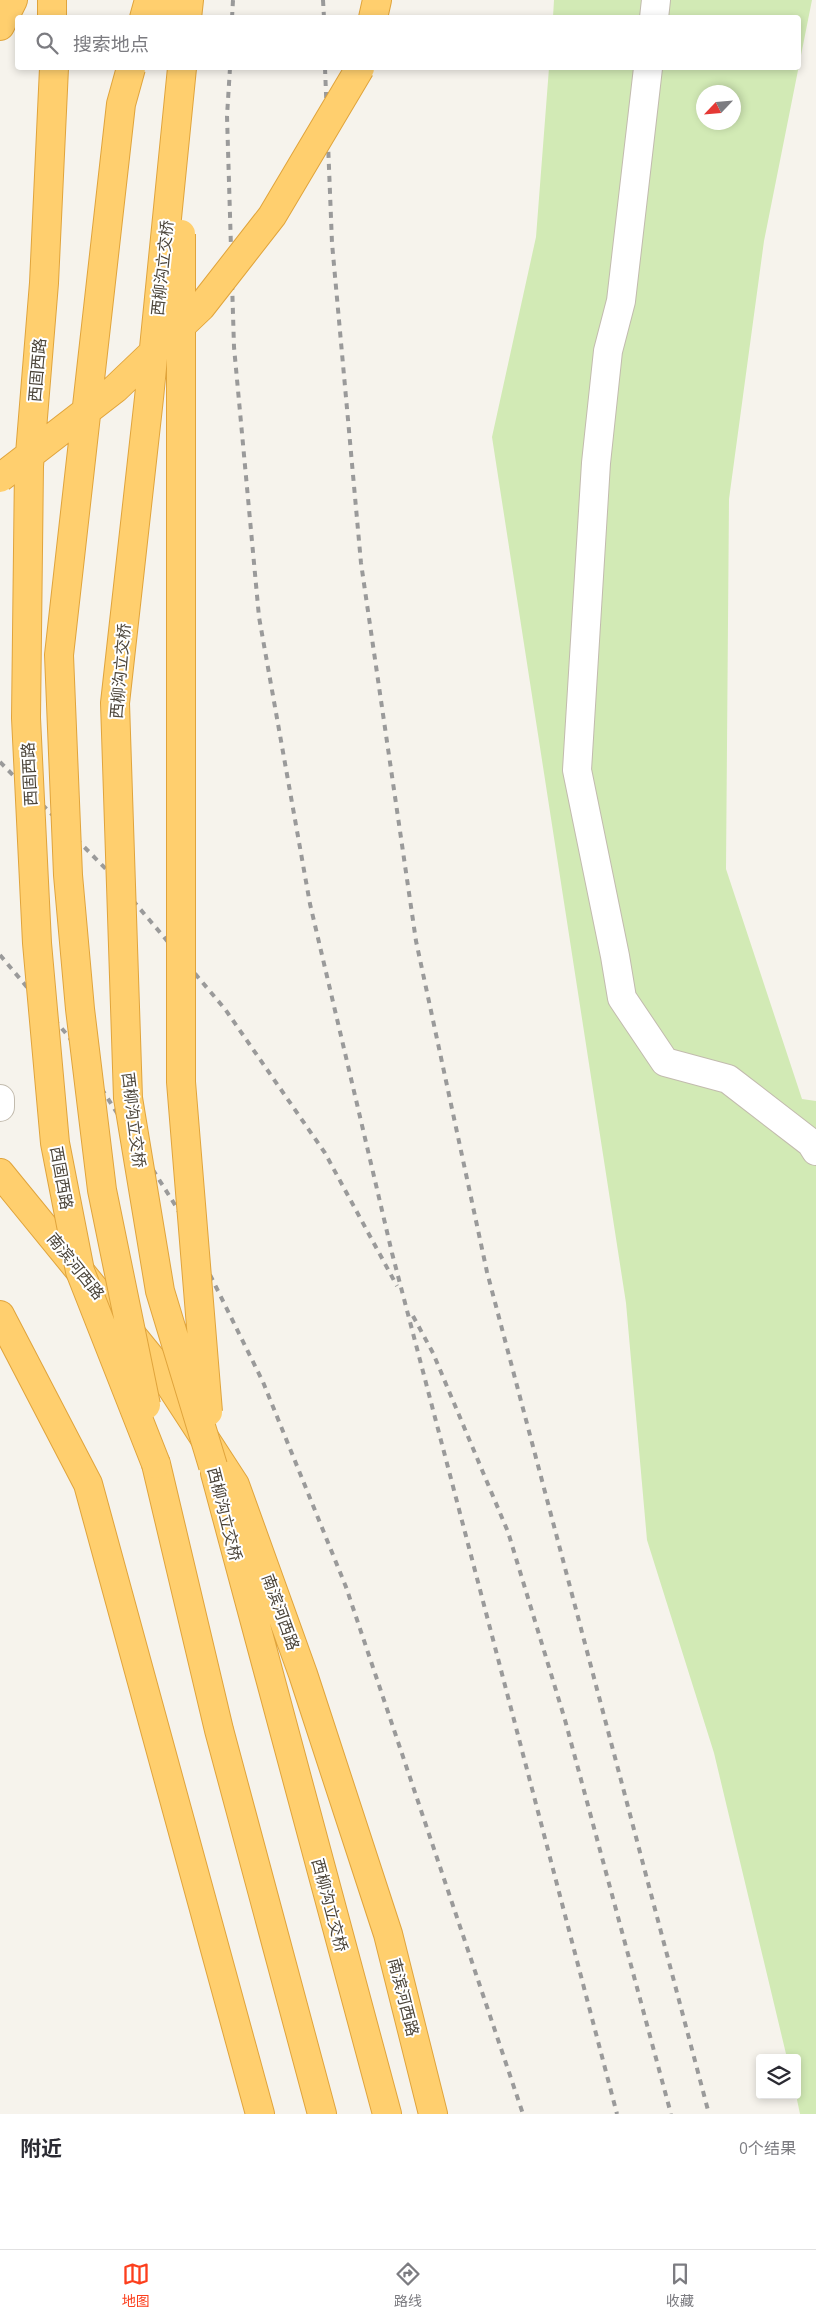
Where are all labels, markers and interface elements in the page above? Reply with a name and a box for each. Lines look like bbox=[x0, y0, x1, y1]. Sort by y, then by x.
search box bbox=[15, 15, 801, 70]
icon: search bbox=[33, 29, 61, 57]
text: 搜索地点 bbox=[73, 33, 149, 55]
north arrow bbox=[696, 85, 741, 130]
street label: 西柳沟立交桥 bbox=[148, 219, 176, 317]
street label: 西固西路 bbox=[25, 337, 49, 403]
street label: 西柳沟立交桥 bbox=[107, 622, 133, 720]
street label: 西固西路 bbox=[18, 742, 40, 806]
street label: 西柳沟立交桥 bbox=[119, 1071, 149, 1169]
street label: 西固西路 bbox=[48, 1145, 76, 1211]
street label: 南滨河西路 bbox=[44, 1229, 108, 1303]
street label: 西柳沟立交桥 bbox=[205, 1465, 245, 1563]
street label: 南滨河西路 bbox=[259, 1571, 303, 1653]
street label: 西柳沟立交桥 bbox=[309, 1856, 351, 1954]
street label: 南滨河西路 bbox=[386, 1956, 422, 2038]
map controls bbox=[756, 2054, 801, 2099]
button: layers bbox=[756, 2054, 801, 2099]
text: 附近 bbox=[20, 2136, 62, 2160]
text: 0个结果 bbox=[739, 2139, 796, 2157]
tab: 地图 bbox=[122, 2260, 150, 2310]
tab: 路线 bbox=[394, 2260, 422, 2310]
tab: 收藏 bbox=[666, 2260, 694, 2310]

